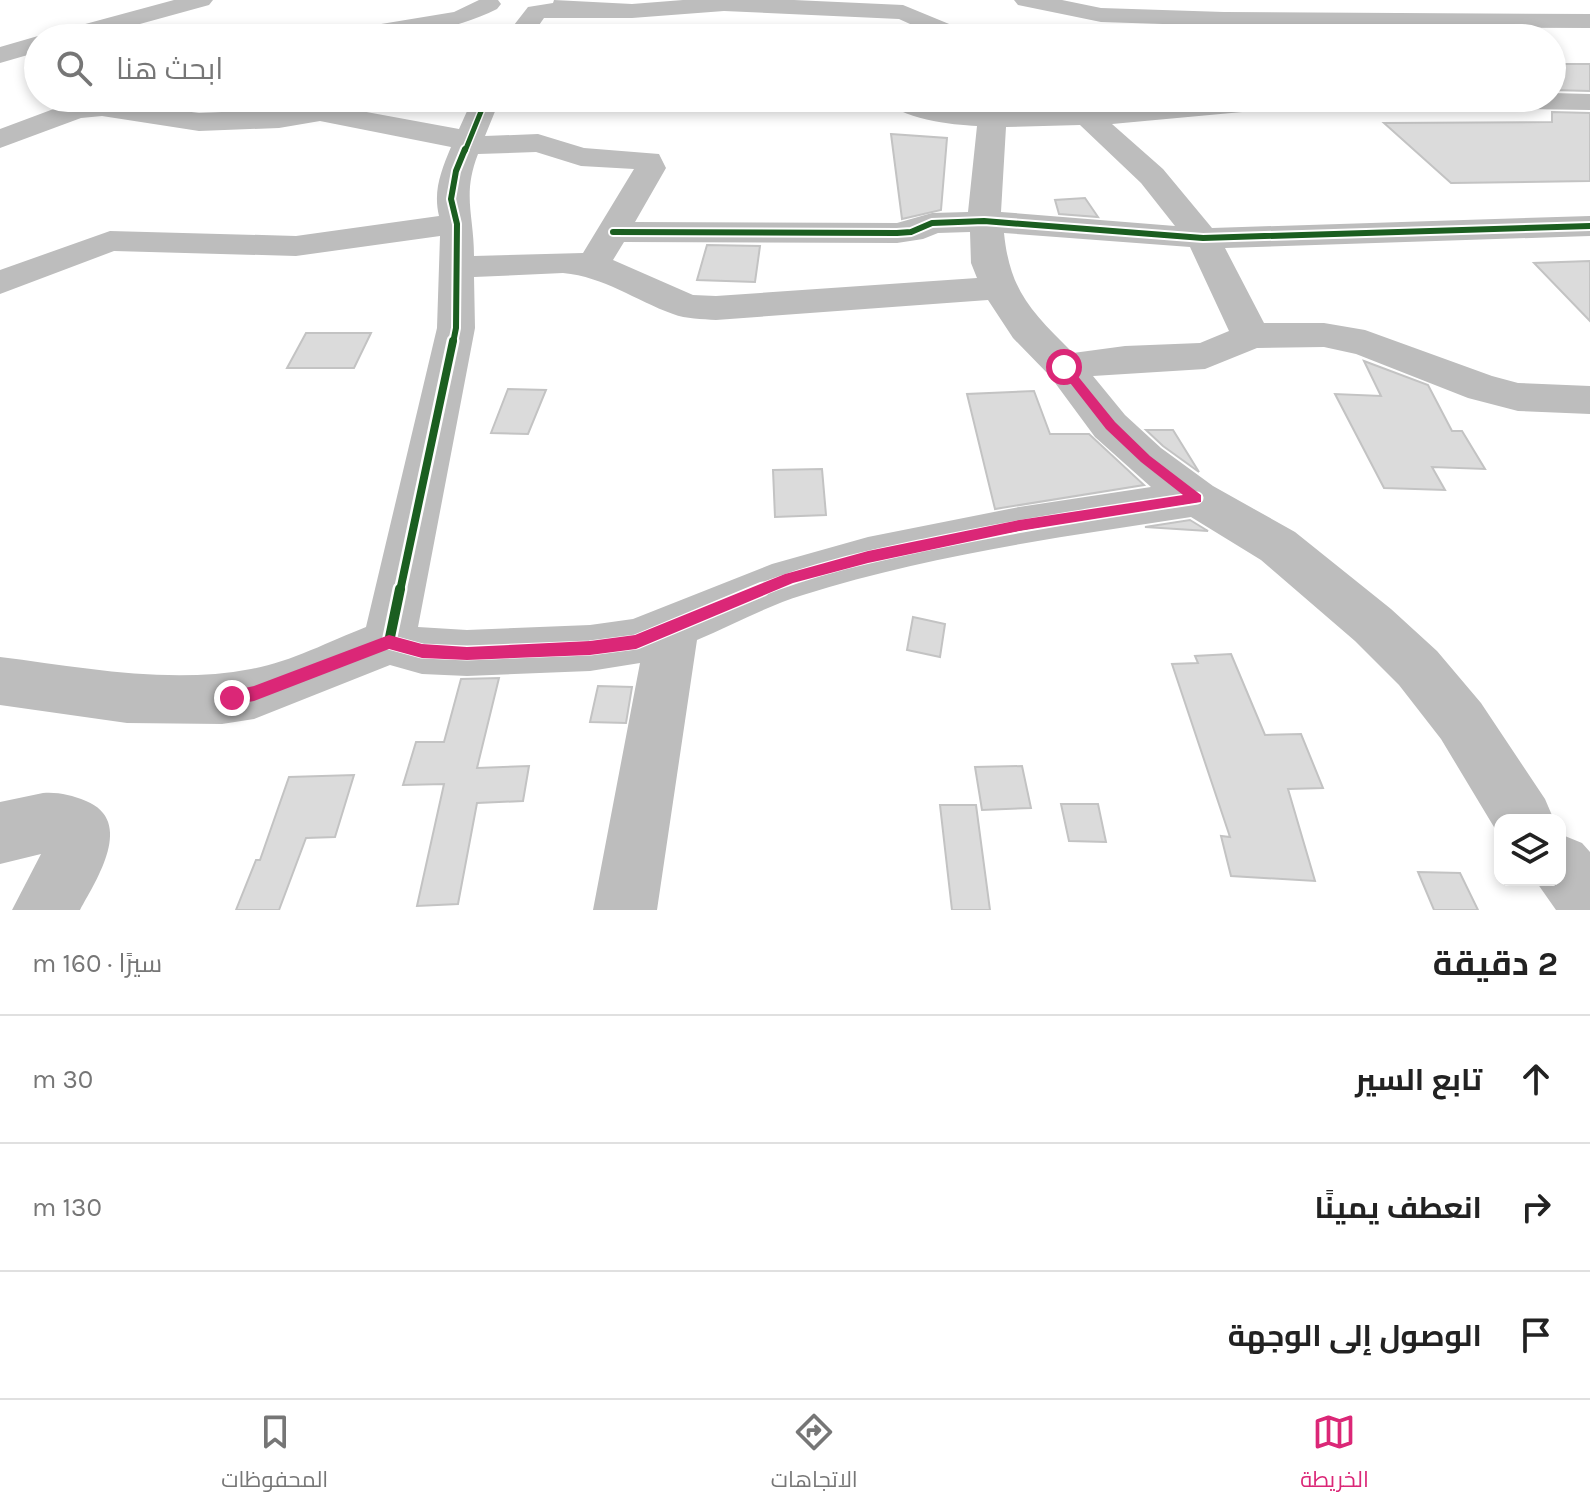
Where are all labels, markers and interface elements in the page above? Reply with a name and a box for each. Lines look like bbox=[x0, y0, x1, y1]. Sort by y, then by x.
search box bbox=[24, 24, 1566, 112]
icon: search bbox=[52, 46, 96, 90]
text: ابحث هنا bbox=[116, 51, 223, 87]
route start bbox=[1046, 349, 1082, 385]
route end bbox=[214, 680, 250, 716]
map controls bbox=[1494, 814, 1566, 886]
button: layers bbox=[1494, 814, 1566, 886]
text: 2 دقيقة bbox=[1433, 944, 1558, 984]
text: سيرًا · 160 m bbox=[32, 948, 162, 979]
icon: ahead bbox=[1514, 1057, 1558, 1101]
text: تابع السير bbox=[1355, 1062, 1482, 1098]
text: 30 m bbox=[32, 1064, 93, 1095]
icon: right bbox=[1514, 1185, 1558, 1229]
text: انعطف يمينًا bbox=[1314, 1190, 1482, 1226]
text: 130 m bbox=[32, 1192, 102, 1223]
icon: arrive bbox=[1514, 1313, 1558, 1357]
text: الوصول إلى الوجهة bbox=[1228, 1318, 1482, 1354]
tab: المحفوظات bbox=[221, 1410, 328, 1500]
tab: الاتجاهات bbox=[771, 1410, 858, 1500]
tab: الخريطة bbox=[1300, 1410, 1369, 1500]

